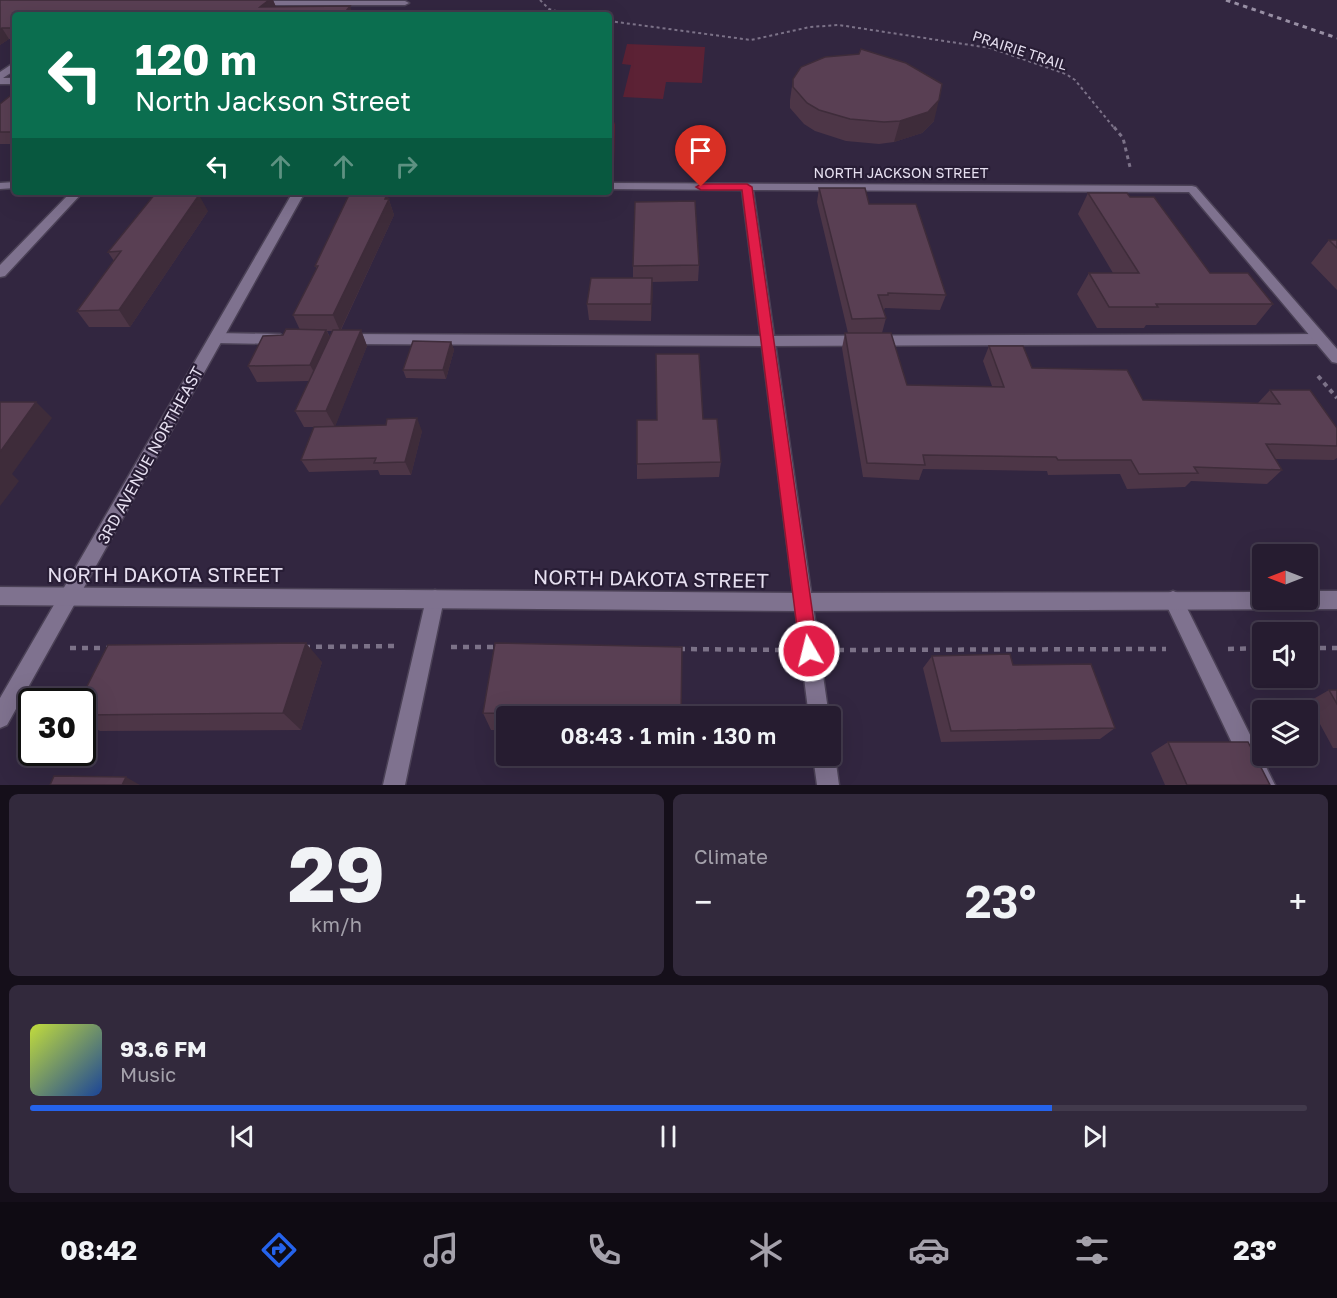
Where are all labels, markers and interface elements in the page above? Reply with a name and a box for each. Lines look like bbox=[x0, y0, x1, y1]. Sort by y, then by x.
street label: PRAIRIE TRAIL bbox=[971, 27, 1069, 73]
text: 120 m bbox=[135, 34, 257, 84]
icon: left bbox=[36, 36, 114, 114]
text: North Jackson Street bbox=[135, 85, 411, 117]
pin bbox=[675, 125, 726, 187]
icon: arrive bbox=[684, 134, 717, 167]
icon: left bbox=[201, 150, 234, 183]
icon: ahead bbox=[264, 150, 297, 183]
icon: ahead bbox=[327, 150, 360, 183]
icon: right bbox=[390, 150, 423, 183]
street label: NORTH JACKSON STREET bbox=[814, 164, 989, 181]
street label: 3RD AVENUE NORTHEAST bbox=[93, 363, 207, 547]
north arrow bbox=[1252, 544, 1318, 610]
map controls bbox=[1252, 544, 1318, 766]
street label: NORTH DAKOTA STREET bbox=[47, 562, 283, 586]
street label: NORTH DAKOTA STREET bbox=[533, 564, 769, 592]
position arrow bbox=[777, 619, 841, 683]
button: sound bbox=[1252, 622, 1318, 688]
speed limit sign: 30 bbox=[18, 688, 96, 766]
button: layers bbox=[1252, 700, 1318, 766]
text: 08:43 · 1 min · 130 m bbox=[561, 722, 776, 749]
text: 29 bbox=[288, 826, 385, 919]
text: Climate bbox=[694, 844, 768, 868]
text: 23° bbox=[965, 874, 1036, 928]
text: − bbox=[694, 882, 712, 921]
text: + bbox=[1289, 882, 1307, 921]
text: km/h bbox=[311, 912, 362, 936]
text: 93.6 FM bbox=[120, 1035, 207, 1062]
text: Music bbox=[120, 1062, 176, 1086]
icon: previous bbox=[226, 1120, 259, 1153]
icon: pause bbox=[652, 1120, 685, 1153]
icon: next bbox=[1078, 1120, 1111, 1153]
icon: directions bbox=[258, 1229, 300, 1271]
icon: music bbox=[420, 1229, 462, 1271]
icon: phone bbox=[583, 1229, 625, 1271]
icon: climate bbox=[745, 1229, 787, 1271]
icon: car bbox=[908, 1229, 950, 1271]
icon: filters bbox=[1071, 1229, 1113, 1271]
text: 08:42 bbox=[60, 1234, 137, 1266]
text: 23° bbox=[1233, 1234, 1277, 1266]

